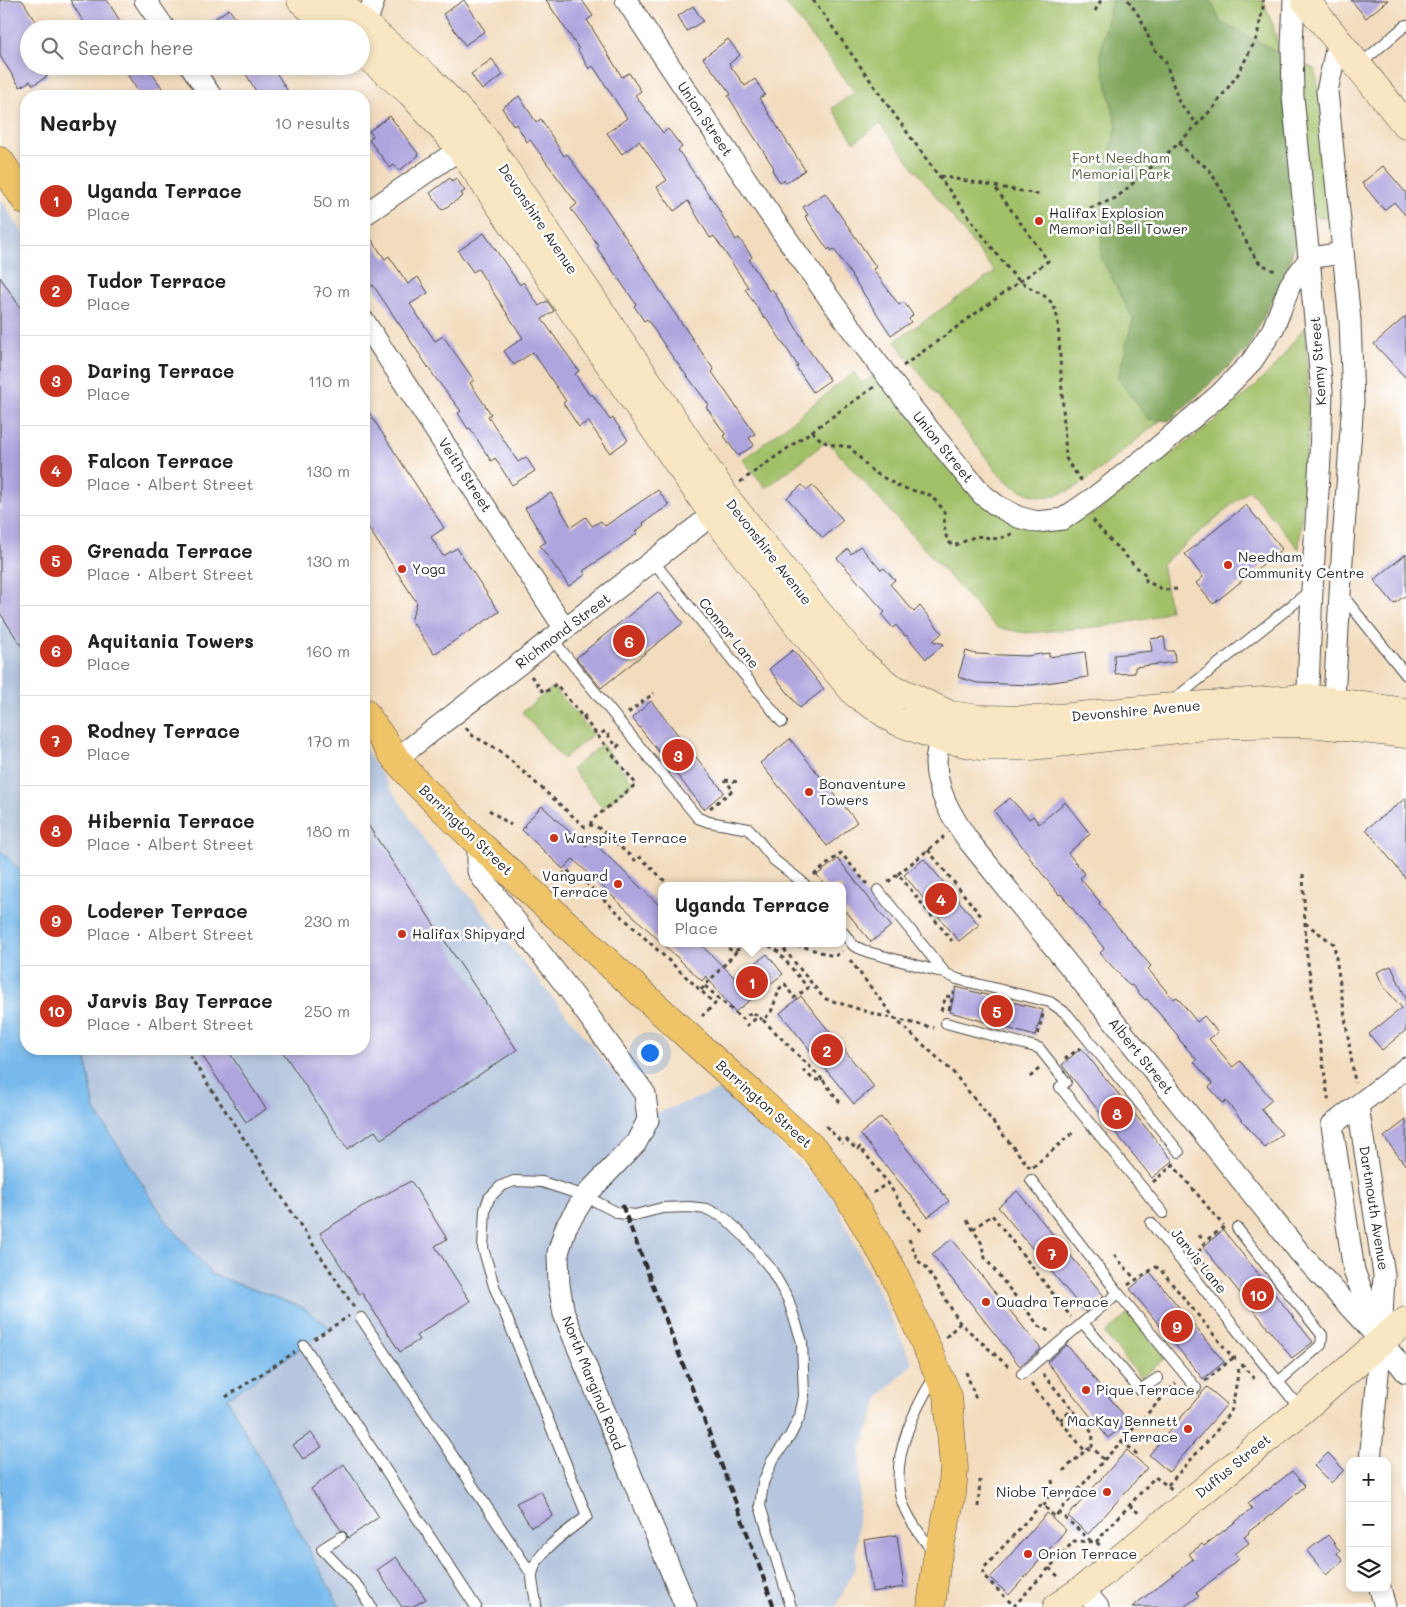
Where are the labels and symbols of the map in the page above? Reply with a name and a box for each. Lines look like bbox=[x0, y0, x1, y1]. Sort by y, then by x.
street label: Union Street bbox=[673, 78, 737, 160]
park label: Fort Needham Memorial Park bbox=[1071, 148, 1171, 183]
street label: Devonshire Avenue bbox=[494, 160, 582, 278]
place label: Halifax Explosion Memorial Bell Tower bbox=[1049, 203, 1188, 238]
marker: Halifax Explosion Memorial Bell Tower bbox=[1033, 215, 1045, 227]
street label: Kenny Street bbox=[1305, 316, 1330, 406]
street label: Union Street bbox=[909, 407, 978, 486]
street label: Veith Street bbox=[434, 434, 497, 516]
street label: Devonshire Avenue bbox=[722, 495, 817, 609]
place label: Needham Community Centre bbox=[1238, 547, 1365, 582]
place label: Yoga bbox=[412, 559, 446, 578]
marker: Needham Community Centre bbox=[1222, 559, 1234, 571]
marker: Yoga bbox=[396, 563, 408, 575]
street label: Richmond Street bbox=[511, 589, 614, 673]
street label: Connor Lane bbox=[695, 593, 764, 672]
pin: 6 bbox=[613, 622, 645, 660]
street label: Devonshire Avenue bbox=[1071, 695, 1201, 726]
pin: 3 bbox=[662, 736, 694, 774]
place label: Bonaventure Towers bbox=[819, 774, 906, 809]
street label: Barrington Street bbox=[416, 780, 517, 879]
marker: Bonaventure Towers bbox=[803, 786, 815, 798]
place label: Warspite Terrace bbox=[564, 828, 687, 847]
marker: Warspite Terrace bbox=[548, 832, 560, 844]
place label: Vanguard Terrace bbox=[542, 866, 608, 901]
marker: Vanguard Terrace bbox=[612, 878, 624, 890]
pin: 4 bbox=[925, 880, 957, 918]
place label: Halifax Shipyard bbox=[412, 924, 525, 943]
marker: Halifax Shipyard bbox=[396, 928, 408, 940]
pin: 1 bbox=[736, 963, 768, 1001]
pin: 5 bbox=[981, 992, 1013, 1030]
street label: Albert Street bbox=[1105, 1014, 1178, 1098]
pin: 2 bbox=[811, 1031, 843, 1069]
your location bbox=[637, 1040, 663, 1066]
street label: Barrington Street bbox=[712, 1055, 816, 1152]
pin: 8 bbox=[1101, 1094, 1133, 1132]
street label: Dartmouth Avenue bbox=[1355, 1144, 1394, 1271]
street label: Jarvis Lane bbox=[1167, 1224, 1232, 1297]
pin: 7 bbox=[1036, 1234, 1068, 1272]
pin: 10 bbox=[1242, 1275, 1274, 1313]
place label: Quadra Terrace bbox=[996, 1292, 1109, 1311]
marker: Quadra Terrace bbox=[980, 1296, 992, 1308]
pin: 9 bbox=[1161, 1307, 1193, 1345]
street label: North Marginal Road bbox=[558, 1313, 629, 1453]
place label: Pique Terrace bbox=[1096, 1380, 1195, 1399]
marker: Pique Terrace bbox=[1080, 1384, 1092, 1396]
place label: MacKay Bennett Terrace bbox=[1067, 1411, 1178, 1446]
marker: MacKay Bennett Terrace bbox=[1182, 1423, 1194, 1435]
street label: Duffus Street bbox=[1191, 1429, 1274, 1502]
place label: Niobe Terrace bbox=[996, 1482, 1097, 1501]
marker: Niobe Terrace bbox=[1101, 1486, 1113, 1498]
place label: Orion Terrace bbox=[1038, 1544, 1137, 1563]
marker: Orion Terrace bbox=[1022, 1548, 1034, 1560]

